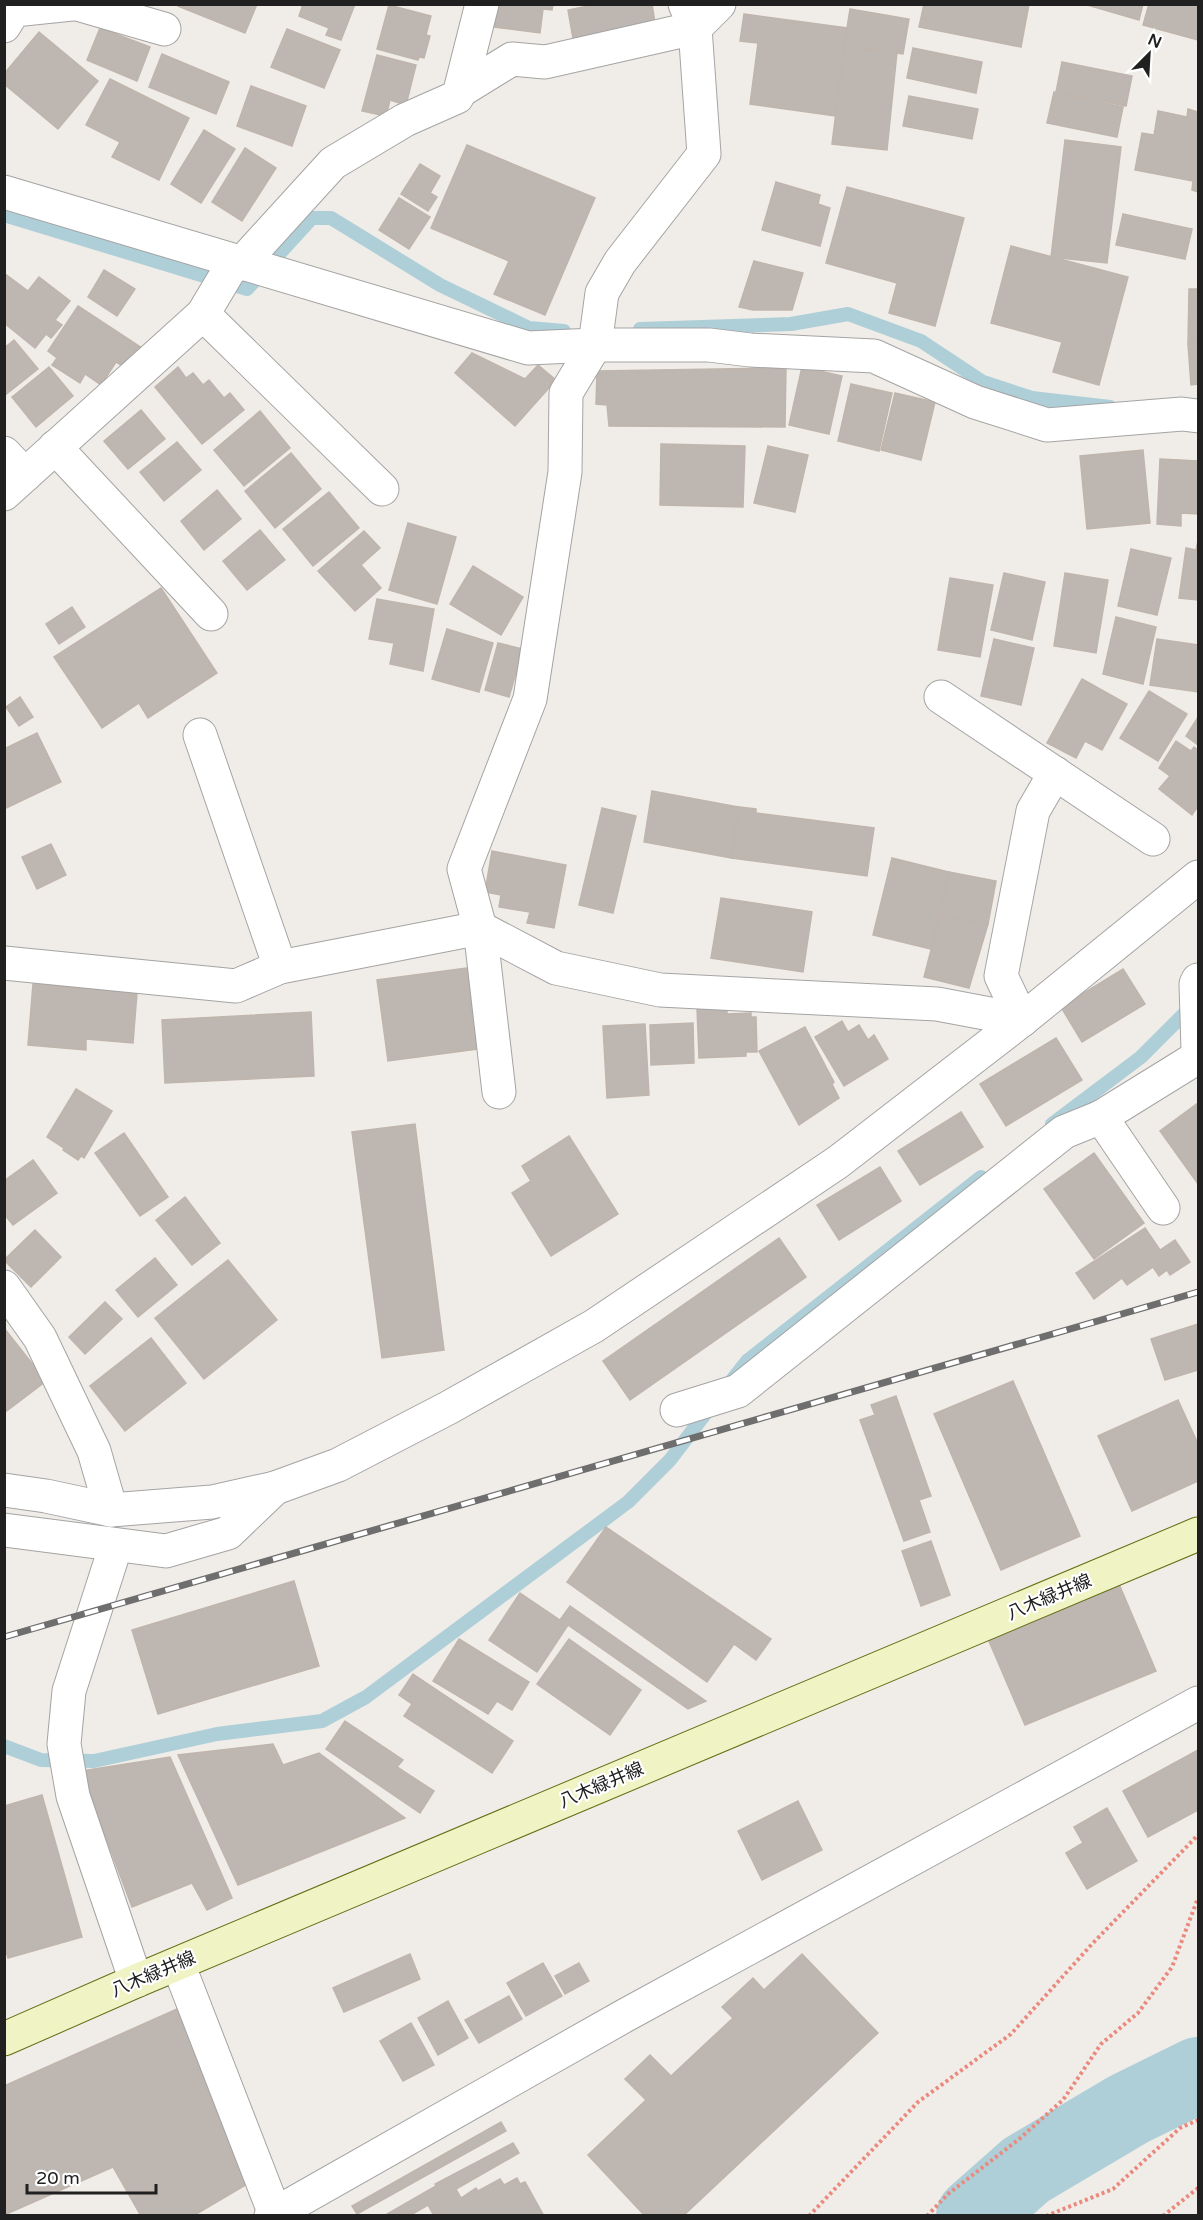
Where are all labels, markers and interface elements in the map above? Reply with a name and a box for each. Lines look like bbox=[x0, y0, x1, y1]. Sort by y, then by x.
north arrow bbox=[1119, 24, 1179, 84]
text: N bbox=[1145, 29, 1165, 53]
street label: 八木緑井線 bbox=[1003, 1569, 1095, 1625]
street label: 八木緑井線 bbox=[555, 1757, 647, 1813]
street label: 八木緑井線 bbox=[107, 1946, 199, 2002]
scale bar bbox=[27, 2157, 156, 2195]
text: 20 m bbox=[36, 2167, 80, 2189]

